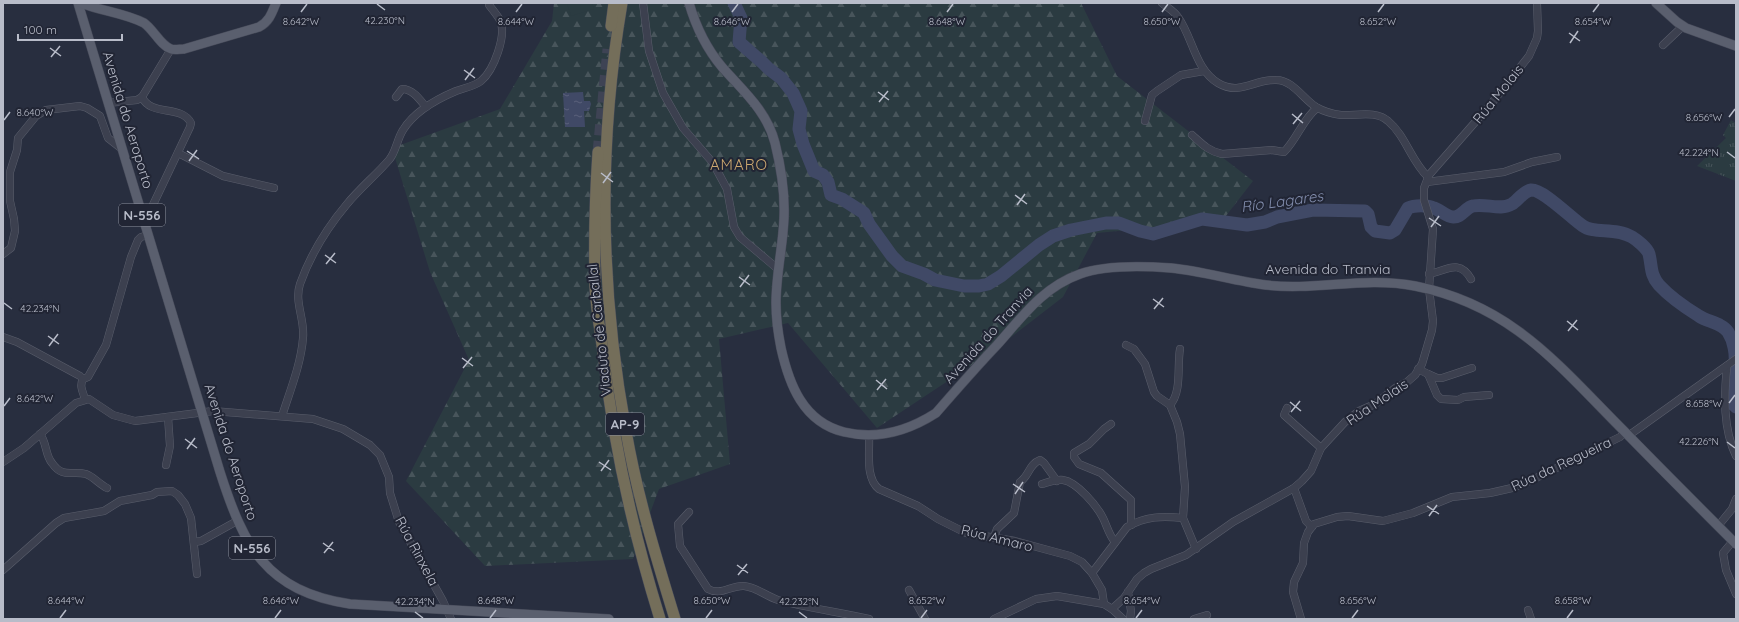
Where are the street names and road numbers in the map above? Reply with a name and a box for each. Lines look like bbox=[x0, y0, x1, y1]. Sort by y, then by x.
street label: Avenida do Aeroporto bbox=[99, 49, 157, 191]
street label: Rúa Molais bbox=[1469, 61, 1527, 127]
road number: N-556 bbox=[119, 204, 165, 226]
street label: Avenida do Tranvia bbox=[1266, 260, 1390, 278]
street label: Viaduto de Carballal bbox=[583, 263, 615, 397]
street label: Avenida do Tranvia bbox=[940, 283, 1036, 387]
street label: Rúa Molais bbox=[1343, 375, 1411, 429]
street label: Avenida do Aeroporto bbox=[200, 381, 262, 523]
road number: AP-9 bbox=[606, 413, 644, 435]
street label: Rúa da Regueira bbox=[1508, 433, 1614, 495]
street label: Rúa Rinxela bbox=[391, 513, 443, 589]
street label: Rúa Amaro bbox=[959, 520, 1035, 556]
road number: N-556 bbox=[229, 537, 275, 559]

